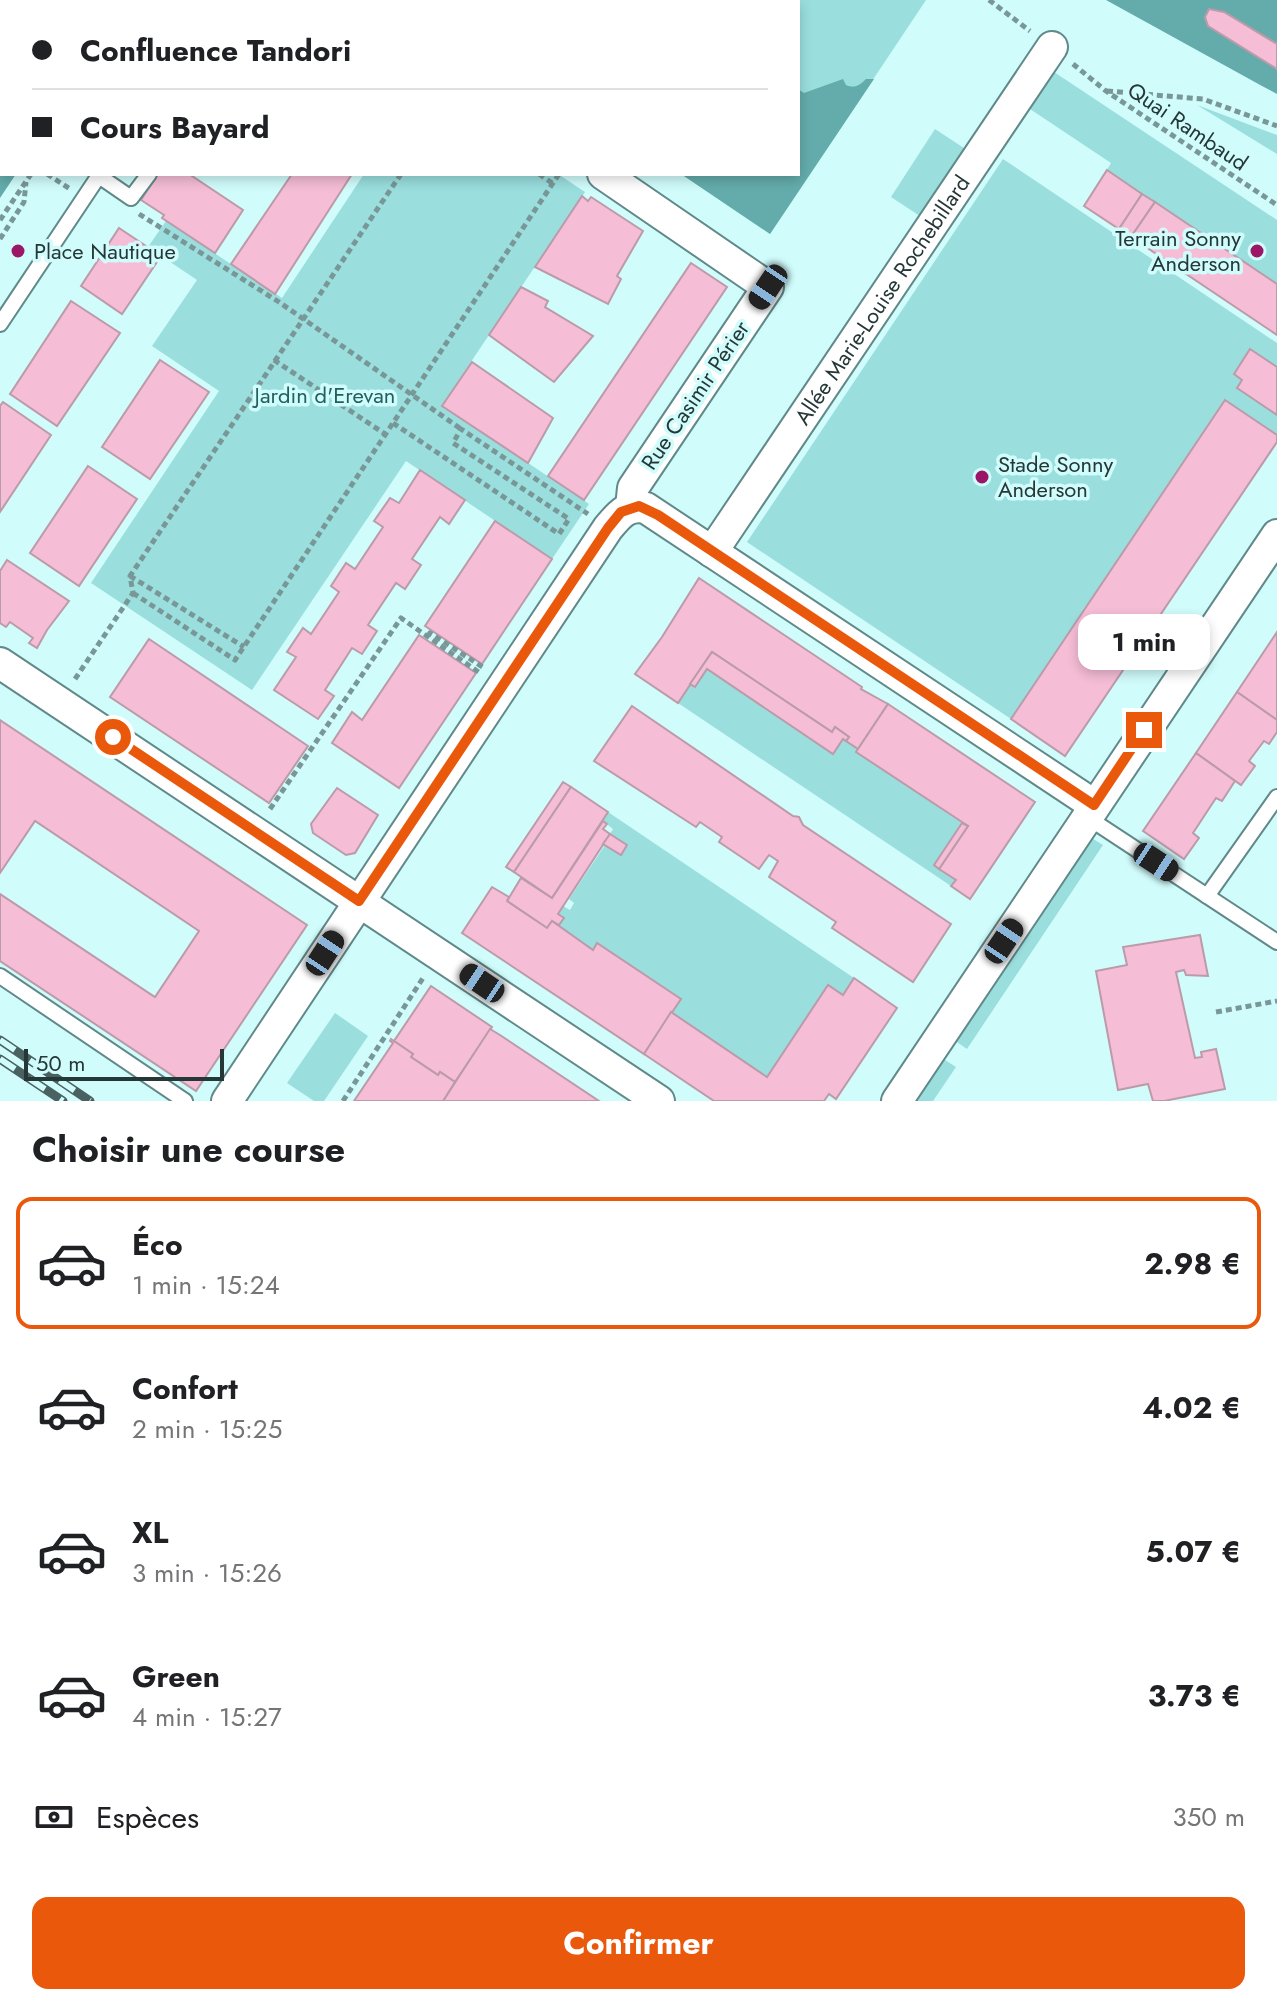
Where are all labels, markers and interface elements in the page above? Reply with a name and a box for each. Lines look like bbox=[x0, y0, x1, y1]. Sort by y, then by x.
text: Confluence Tandori bbox=[80, 29, 351, 72]
street label: Quai Rambaud bbox=[1121, 74, 1255, 178]
text: Cours Bayard bbox=[80, 106, 270, 149]
street label: Allée Marie-Louise Rochebillard bbox=[786, 169, 977, 431]
place label: Terrain Sonny Anderson bbox=[1115, 222, 1241, 279]
place label: Place Nautique bbox=[34, 235, 176, 267]
marker: Place Nautique bbox=[9, 242, 27, 260]
marker: Terrain Sonny Anderson bbox=[1248, 242, 1266, 260]
car bbox=[745, 260, 791, 314]
street label: Rue Casimir Périer bbox=[633, 314, 757, 476]
park label: Jardin d'Erevan bbox=[252, 379, 395, 411]
place label: Stade Sonny Anderson bbox=[998, 448, 1113, 505]
marker: Stade Sonny Anderson bbox=[973, 468, 991, 486]
callout: 1 min bbox=[1078, 614, 1210, 670]
text: 1 min bbox=[1112, 623, 1176, 661]
route end bbox=[1126, 712, 1162, 748]
route start bbox=[95, 719, 131, 755]
car bbox=[1129, 839, 1183, 885]
car bbox=[981, 914, 1027, 968]
car bbox=[302, 926, 348, 980]
car bbox=[455, 960, 509, 1006]
scale bar bbox=[24, 1045, 224, 1081]
text: 50 m bbox=[36, 1047, 85, 1079]
text: Choisir une course bbox=[32, 1123, 345, 1175]
text: Éco bbox=[132, 1223, 183, 1266]
icon: car bbox=[36, 1227, 108, 1299]
text: 2.98 € bbox=[1144, 1242, 1241, 1285]
text: 1 min · 15:24 bbox=[132, 1266, 280, 1304]
text: Confort bbox=[132, 1367, 238, 1410]
icon: car bbox=[36, 1371, 108, 1443]
text: 4.02 € bbox=[1142, 1386, 1241, 1429]
text: 2 min · 15:25 bbox=[132, 1410, 282, 1448]
text: XL bbox=[132, 1511, 168, 1554]
icon: car bbox=[36, 1515, 108, 1587]
text: 5.07 € bbox=[1145, 1530, 1241, 1573]
text: 3 min · 15:26 bbox=[132, 1554, 282, 1592]
text: Green bbox=[132, 1655, 220, 1698]
icon: car bbox=[36, 1659, 108, 1731]
text: 3.73 € bbox=[1148, 1674, 1241, 1717]
text: 4 min · 15:27 bbox=[132, 1698, 282, 1736]
icon: cash bbox=[32, 1795, 76, 1839]
text: Espèces bbox=[96, 1796, 199, 1839]
text: 350 m bbox=[1172, 1798, 1245, 1836]
button: Confirmer bbox=[32, 1897, 1245, 1989]

